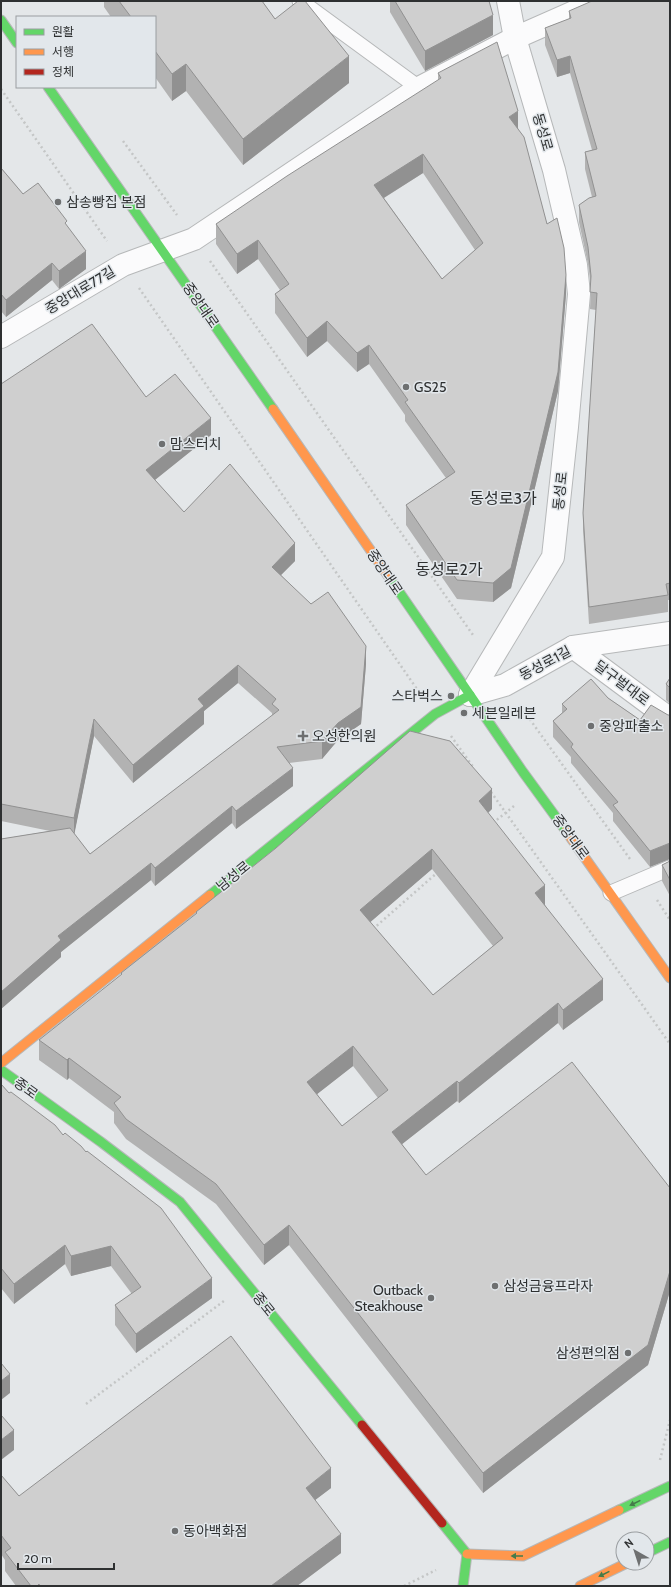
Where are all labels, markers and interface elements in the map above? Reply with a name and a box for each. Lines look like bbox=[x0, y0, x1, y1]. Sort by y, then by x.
legend bbox=[16, 16, 156, 88]
text: 원활 bbox=[52, 24, 74, 39]
text: 서행 bbox=[52, 44, 74, 59]
text: 정체 bbox=[52, 64, 74, 79]
street label: 동성로 bbox=[529, 111, 557, 153]
place label: 삼송빵집 본점 bbox=[66, 193, 146, 211]
marker: 삼송빵집 본점 bbox=[53, 197, 63, 207]
street label: 중앙대로77길 bbox=[42, 262, 118, 318]
street label: 중앙대로 bbox=[179, 279, 223, 331]
place label: GS25 bbox=[414, 378, 447, 396]
marker: GS25 bbox=[401, 382, 411, 392]
place label: 맘스터치 bbox=[170, 435, 222, 453]
marker: 맘스터치 bbox=[157, 439, 167, 449]
street label: 동성로 bbox=[549, 471, 571, 511]
district label: 동성로3가 bbox=[469, 489, 537, 508]
street label: 중앙대로 bbox=[363, 546, 407, 598]
district label: 동성로2가 bbox=[415, 560, 483, 579]
street label: 동성로1길 bbox=[516, 642, 574, 684]
street label: 달구벌대로 bbox=[591, 656, 653, 710]
place label: 스타벅스 bbox=[391, 687, 443, 705]
marker: 스타벅스 bbox=[446, 691, 456, 701]
place label: 세븐일레븐 bbox=[472, 704, 537, 722]
marker: 세븐일레븐 bbox=[459, 708, 469, 718]
place label: 중앙파출소 bbox=[599, 717, 664, 735]
marker: 중앙파출소 bbox=[586, 721, 596, 731]
place label: 오성한의원 bbox=[312, 727, 376, 745]
marker: 오성한의원 bbox=[297, 730, 309, 742]
street label: 중앙대로 bbox=[549, 811, 593, 863]
street label: 남성로 bbox=[212, 857, 254, 895]
street label: 종로 bbox=[10, 1073, 42, 1103]
place label: 삼성금융프라자 bbox=[503, 1277, 593, 1295]
place label: Outback Steakhouse bbox=[355, 1281, 424, 1315]
marker: 삼성금융프라자 bbox=[490, 1281, 500, 1291]
street label: 종로 bbox=[249, 1288, 279, 1320]
marker: Outback Steakhouse bbox=[426, 1293, 436, 1303]
place label: 삼성편의점 bbox=[556, 1344, 620, 1362]
marker: 삼성편의점 bbox=[623, 1348, 633, 1358]
one-way arrow bbox=[629, 1500, 640, 1506]
place label: 동아백화점 bbox=[183, 1522, 247, 1540]
marker: 동아백화점 bbox=[170, 1526, 180, 1536]
north arrow bbox=[615, 1531, 655, 1571]
text: N bbox=[621, 1535, 636, 1551]
scale bar bbox=[18, 1545, 114, 1571]
text: 20 m bbox=[24, 1551, 52, 1566]
one-way arrow bbox=[510, 1553, 523, 1559]
one-way arrow bbox=[598, 1571, 609, 1578]

